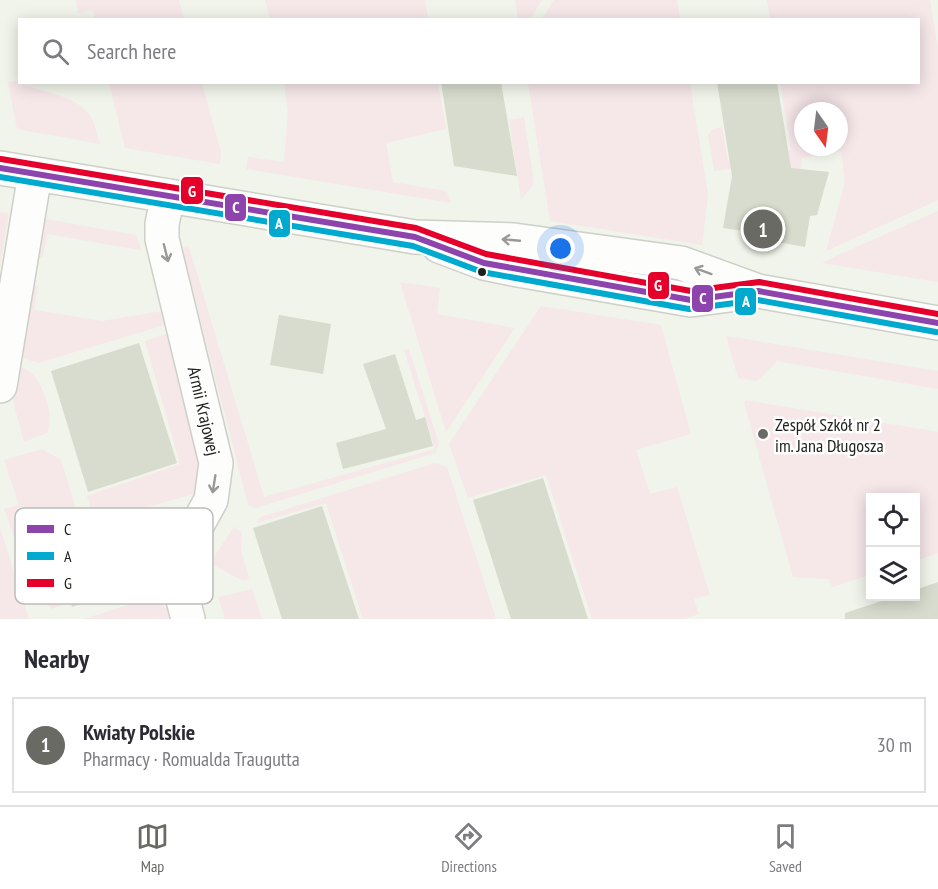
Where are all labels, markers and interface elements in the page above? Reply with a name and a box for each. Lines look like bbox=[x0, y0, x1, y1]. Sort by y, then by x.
search box bbox=[18, 18, 920, 84]
icon: search bbox=[39, 35, 72, 68]
text: Search here bbox=[87, 37, 176, 65]
north arrow bbox=[794, 102, 848, 156]
line badge: G bbox=[180, 176, 204, 205]
text: G bbox=[188, 181, 196, 201]
line badge: C bbox=[224, 193, 247, 222]
text: C bbox=[232, 197, 240, 217]
pin: 1 bbox=[744, 206, 783, 252]
line badge: A bbox=[268, 209, 291, 238]
text: A bbox=[274, 213, 284, 233]
one-way arrow bbox=[501, 234, 521, 245]
your location bbox=[546, 234, 575, 263]
one-way arrow bbox=[160, 244, 172, 263]
one-way arrow bbox=[694, 265, 713, 276]
unlabelled marker bbox=[476, 266, 488, 278]
line badge: G bbox=[647, 271, 670, 300]
text: G bbox=[654, 275, 662, 295]
line badge: C bbox=[691, 284, 714, 313]
line badge: A bbox=[734, 287, 757, 316]
text: C bbox=[699, 288, 707, 308]
text: A bbox=[741, 291, 751, 311]
street label: Armii Krajowej bbox=[183, 364, 225, 458]
place label: Zespół Szkół nr 2 im. Jana Długosza bbox=[775, 413, 884, 457]
marker: Zespół Szkół nr 2 im. Jana Długosza bbox=[756, 427, 770, 441]
one-way arrow bbox=[208, 474, 219, 494]
map controls bbox=[866, 493, 920, 601]
button: locate bbox=[866, 493, 920, 547]
legend bbox=[15, 508, 213, 604]
text: C bbox=[64, 519, 71, 539]
text: A bbox=[64, 546, 72, 566]
button: layers bbox=[866, 547, 920, 601]
text: G bbox=[64, 573, 72, 593]
text: Nearby bbox=[24, 642, 89, 675]
text: Kwiaty Polskie bbox=[83, 718, 195, 746]
text: 1 bbox=[41, 732, 50, 758]
text: 30 m bbox=[877, 732, 912, 758]
text: Pharmacy · Romualda Traugutta bbox=[83, 746, 300, 772]
tab: Map bbox=[136, 820, 169, 876]
tab: Directions bbox=[441, 820, 497, 876]
tab: Saved bbox=[769, 820, 802, 876]

